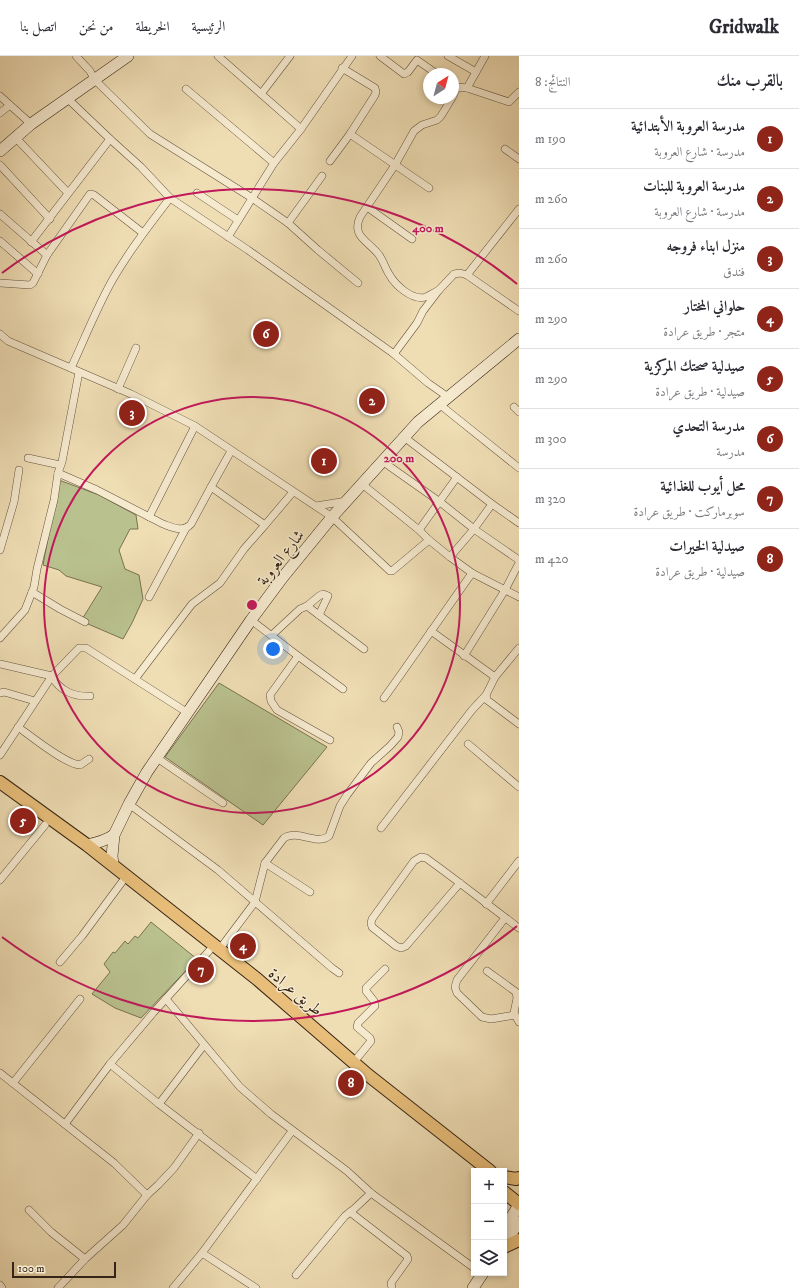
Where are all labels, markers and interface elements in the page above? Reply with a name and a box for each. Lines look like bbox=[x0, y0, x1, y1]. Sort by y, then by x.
text: Gridwalk bbox=[709, 16, 779, 39]
text: اتصل بنا bbox=[20, 18, 57, 36]
text: من نحن bbox=[79, 18, 114, 36]
text: الخريطة bbox=[136, 18, 170, 36]
text: الرئيسية bbox=[192, 18, 225, 36]
north arrow bbox=[423, 68, 459, 104]
text: بالقرب منك bbox=[717, 70, 783, 92]
text: النتائج: 8 bbox=[535, 74, 571, 90]
text: مدرسة العروبة الأبتدائية bbox=[631, 117, 745, 136]
text: 190 m bbox=[535, 131, 566, 147]
text: 1 bbox=[768, 131, 772, 147]
text: مدرسة · شارع العروبة bbox=[654, 144, 745, 160]
text: مدرسة العروبة للبنات bbox=[643, 177, 745, 196]
text: 260 m bbox=[535, 191, 568, 207]
text: 2 bbox=[767, 191, 773, 207]
text: مدرسة · شارع العروبة bbox=[654, 204, 745, 220]
text: 400 m bbox=[411, 221, 444, 236]
text: منزل ابناء فروجه bbox=[666, 237, 745, 256]
text: 260 m bbox=[535, 251, 568, 267]
text: 3 bbox=[768, 251, 772, 267]
text: فندق bbox=[723, 264, 745, 280]
text: حلواني المختار bbox=[684, 297, 745, 316]
text: 290 m bbox=[535, 311, 567, 327]
text: 4 bbox=[766, 311, 774, 327]
pin: 6 bbox=[253, 319, 279, 349]
text: متجر · طريق عرادة bbox=[663, 324, 745, 340]
text: صيدلية صحتك المركزية bbox=[644, 357, 745, 376]
text: 290 m bbox=[535, 371, 567, 387]
text: 5 bbox=[767, 371, 773, 387]
text: صيدلية · طريق عرادة bbox=[655, 384, 745, 400]
pin: 2 bbox=[359, 386, 385, 416]
pin: 3 bbox=[119, 398, 145, 428]
text: مدرسة التحدي bbox=[673, 417, 745, 436]
text: 300 m bbox=[535, 431, 566, 447]
text: 6 bbox=[767, 431, 773, 447]
text: مدرسة bbox=[716, 444, 745, 460]
pin: 1 bbox=[311, 446, 337, 476]
text: 200 m bbox=[384, 451, 414, 466]
text: محل أيوب للغذائية bbox=[660, 477, 745, 496]
text: 320 m bbox=[535, 491, 566, 507]
text: 7 bbox=[767, 491, 773, 507]
text: سوبرماركت · طريق عرادة bbox=[633, 504, 745, 520]
street label: شارع العروبة bbox=[253, 526, 311, 591]
text: صيدلية الخيرات bbox=[669, 537, 745, 556]
text: 420 m bbox=[535, 551, 568, 567]
text: 8 bbox=[767, 551, 773, 567]
text: صيدلية · طريق عرادة bbox=[655, 564, 745, 580]
centre of rings bbox=[245, 598, 259, 612]
your location bbox=[263, 639, 283, 659]
pin: 5 bbox=[10, 806, 36, 836]
pin: 4 bbox=[230, 931, 256, 961]
pin: 7 bbox=[188, 955, 214, 985]
street label: طريق عرادة bbox=[264, 963, 326, 1021]
pin: 8 bbox=[338, 1068, 364, 1098]
map controls bbox=[471, 1168, 507, 1276]
button: + bbox=[471, 1168, 507, 1204]
button: − bbox=[471, 1204, 507, 1240]
button: layers bbox=[471, 1240, 507, 1276]
scale bar bbox=[12, 1260, 116, 1279]
text: 100 m bbox=[18, 1262, 44, 1276]

